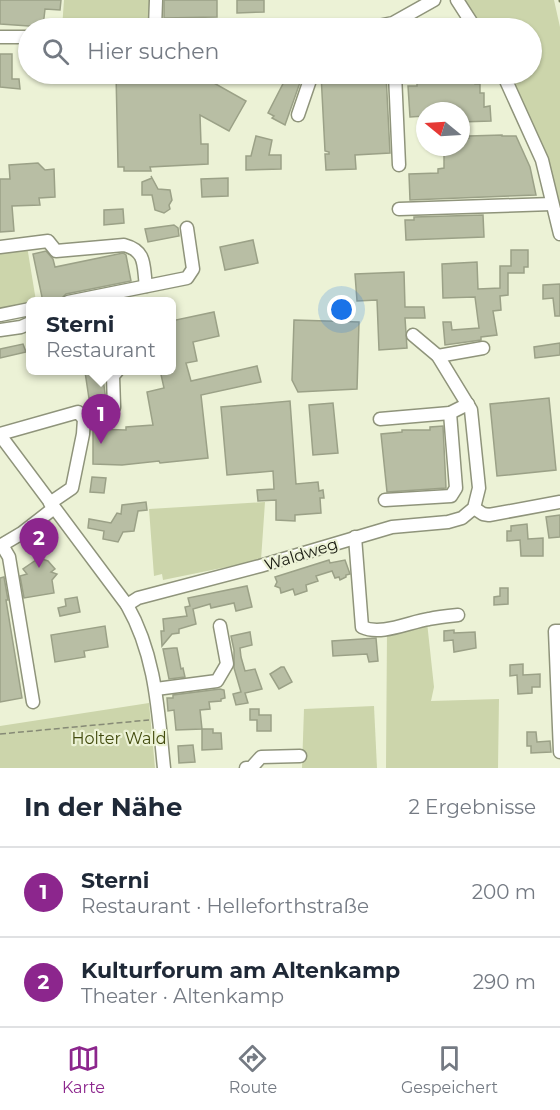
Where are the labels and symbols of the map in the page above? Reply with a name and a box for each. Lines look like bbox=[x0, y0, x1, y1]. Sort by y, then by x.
north arrow bbox=[416, 102, 470, 156]
your location bbox=[327, 295, 356, 324]
pin: 1 bbox=[82, 394, 120, 444]
pin: 2 bbox=[20, 518, 58, 568]
street label: Waldweg bbox=[262, 534, 340, 575]
park label: Holter Wald bbox=[71, 729, 167, 748]

